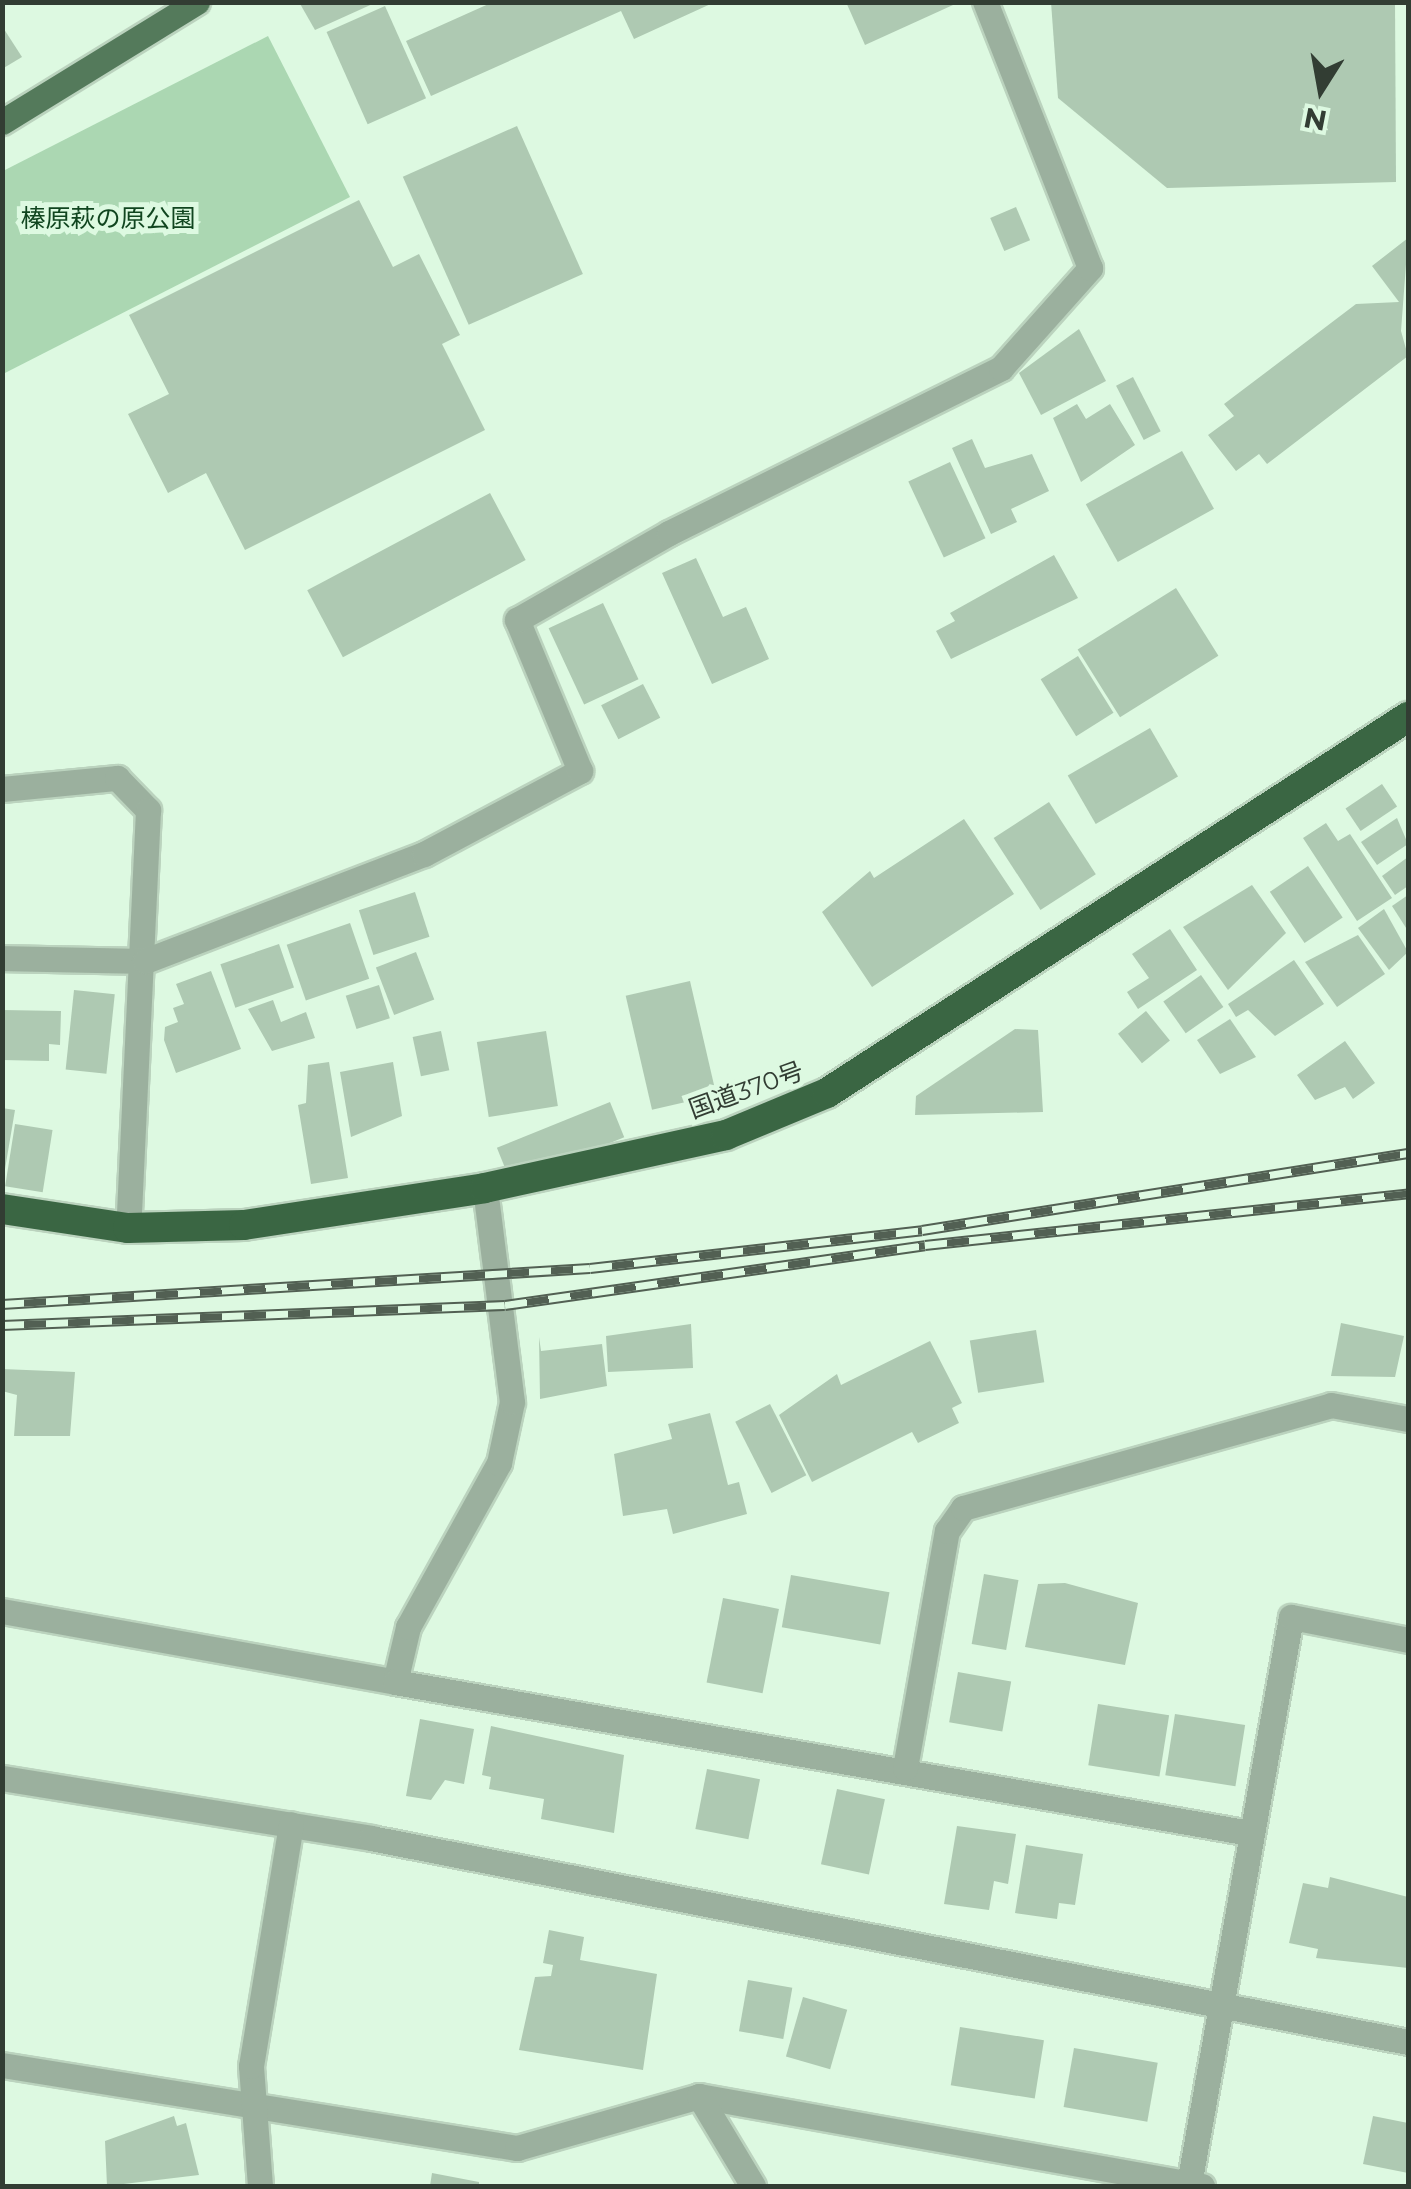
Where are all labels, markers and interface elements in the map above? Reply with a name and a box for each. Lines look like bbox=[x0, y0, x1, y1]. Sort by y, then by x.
north arrow bbox=[1271, 40, 1371, 140]
text: N bbox=[1301, 101, 1330, 138]
park label: 榛原萩の原公園 bbox=[21, 203, 195, 233]
street label: 国道370号 bbox=[685, 1055, 807, 1125]

